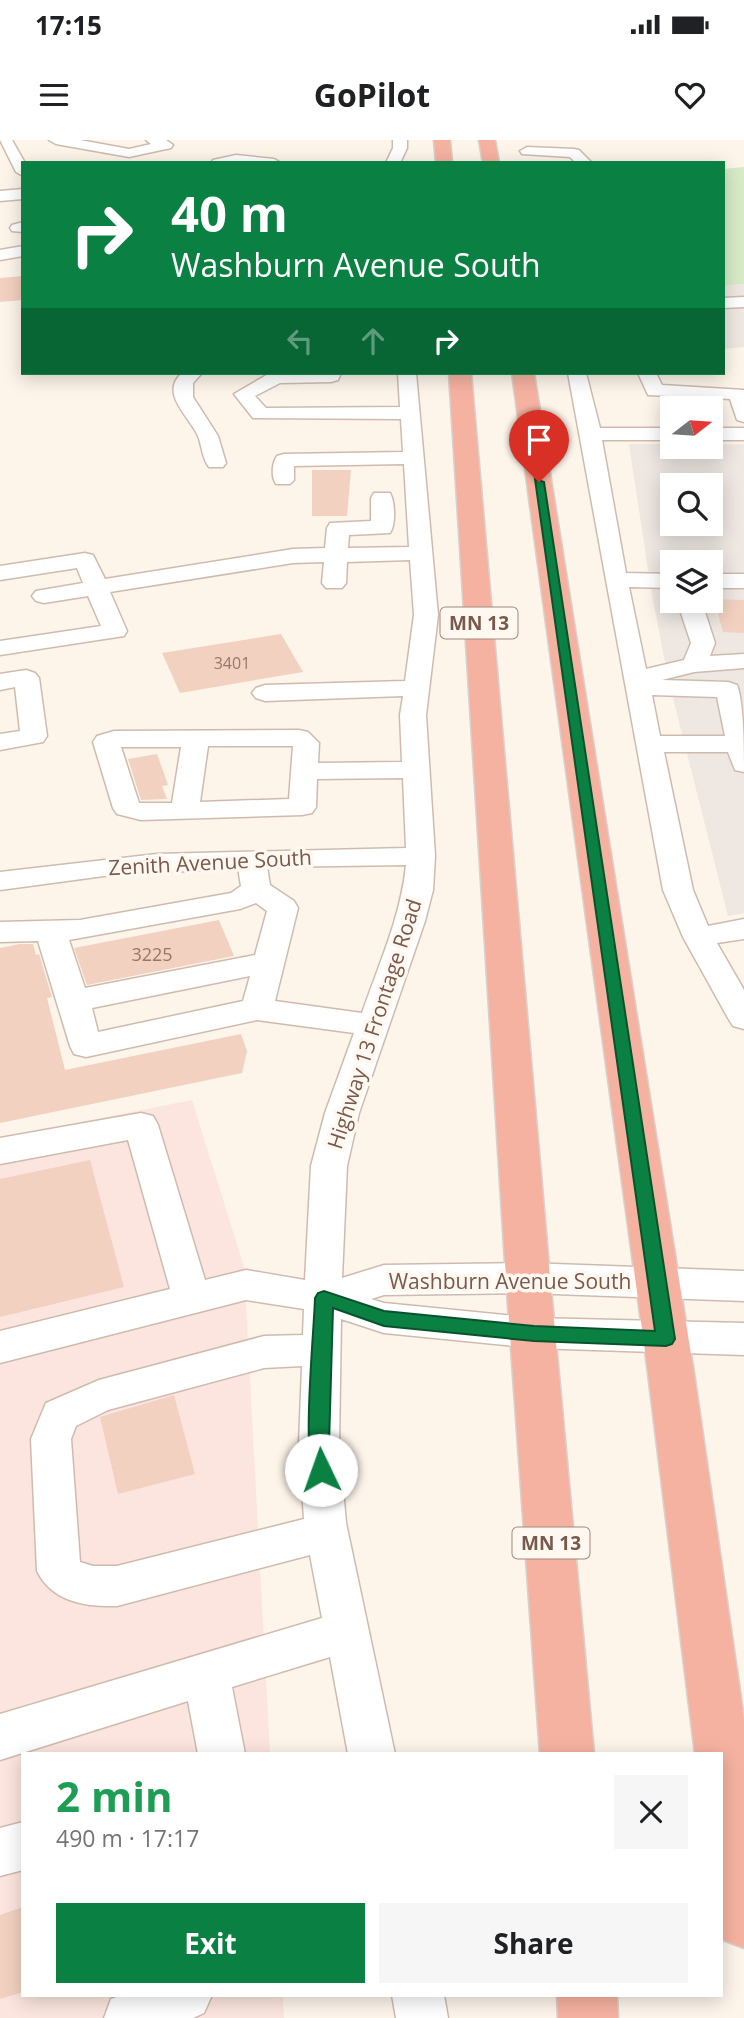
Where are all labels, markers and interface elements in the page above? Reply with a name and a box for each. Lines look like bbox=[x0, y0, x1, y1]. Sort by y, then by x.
text: 17:15 bbox=[35, 7, 102, 43]
text: GoPilot bbox=[314, 73, 430, 116]
icon: menu bbox=[35, 76, 73, 114]
icon: heart bbox=[671, 76, 709, 114]
text: 40 m bbox=[171, 180, 288, 246]
icon: right bbox=[56, 189, 147, 280]
text: Washburn Avenue South bbox=[171, 243, 541, 286]
icon: left bbox=[281, 322, 319, 360]
icon: ahead bbox=[354, 322, 392, 360]
icon: right bbox=[427, 322, 465, 360]
north arrow bbox=[660, 396, 723, 458]
map controls bbox=[660, 396, 723, 613]
pin bbox=[509, 410, 569, 482]
icon: arrive bbox=[520, 421, 558, 459]
button: search bbox=[660, 473, 723, 536]
button: layers bbox=[660, 550, 723, 613]
road number: MN 13 bbox=[440, 608, 518, 638]
house number: 3401 bbox=[214, 652, 250, 674]
street label: Zenith Avenue South bbox=[107, 843, 312, 881]
street label: Highway 13 Frontage Road bbox=[320, 895, 428, 1152]
house number: 3225 bbox=[131, 942, 173, 966]
street label: Washburn Avenue South bbox=[389, 1267, 631, 1295]
position arrow bbox=[284, 1433, 358, 1507]
road number: MN 13 bbox=[512, 1527, 590, 1558]
text: 2 min bbox=[56, 1767, 173, 1824]
button: close bbox=[614, 1775, 688, 1849]
text: 490 m · 17:17 bbox=[56, 1822, 199, 1854]
button: Exit bbox=[56, 1903, 365, 1983]
button: Share bbox=[379, 1903, 688, 1983]

